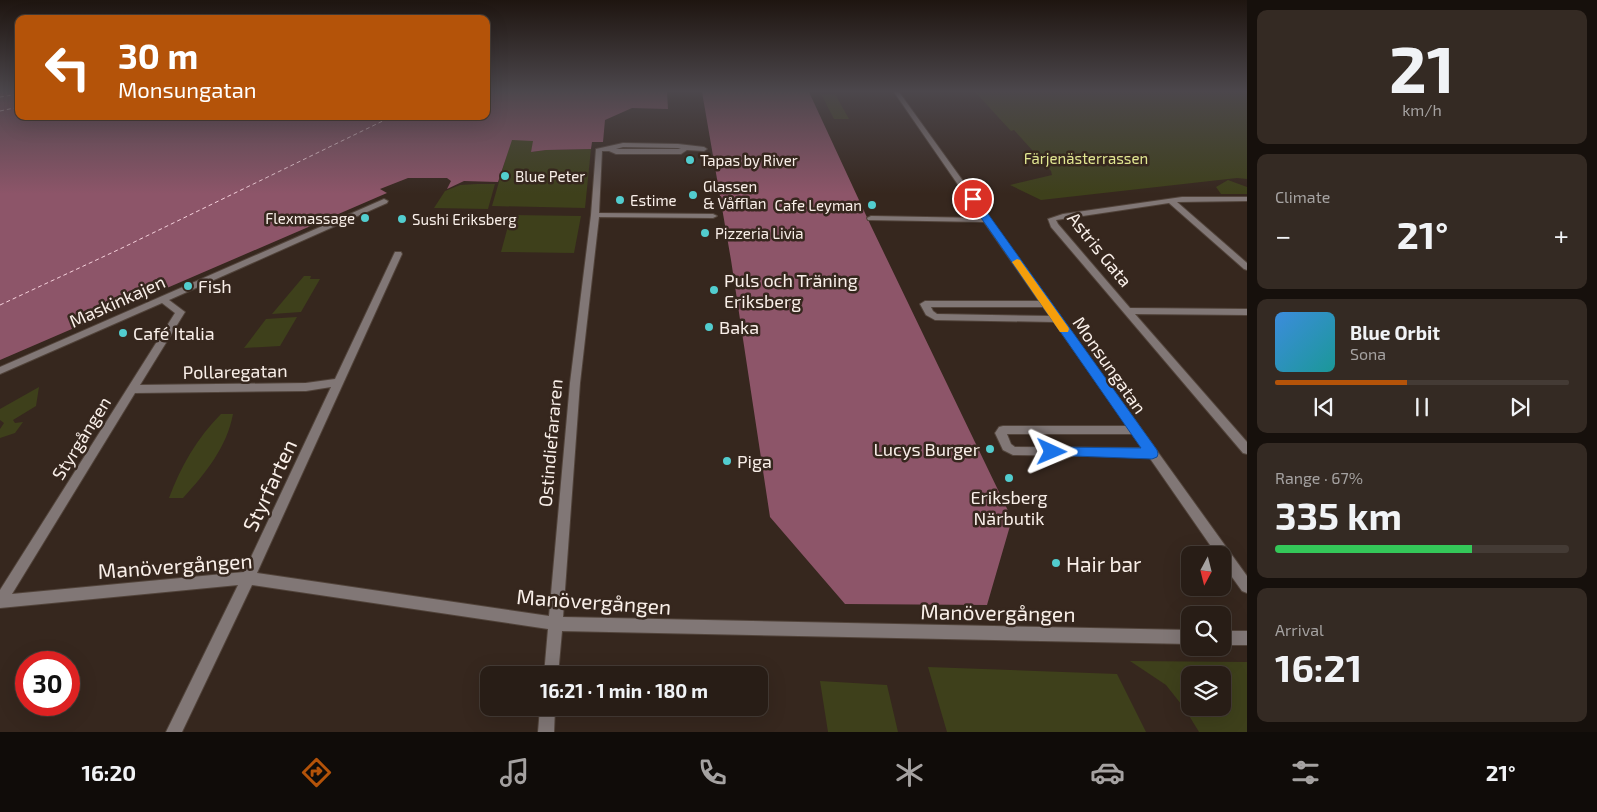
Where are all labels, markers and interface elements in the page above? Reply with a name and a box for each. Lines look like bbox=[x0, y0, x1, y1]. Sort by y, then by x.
text: 21 bbox=[1389, 28, 1455, 106]
text: 30 m bbox=[118, 34, 198, 76]
icon: left bbox=[35, 35, 100, 100]
text: Monsungatan bbox=[118, 76, 257, 102]
text: km/h bbox=[1402, 100, 1442, 119]
park label: Färjenästerrassen bbox=[1024, 149, 1148, 168]
place label: Tapas by River bbox=[700, 151, 798, 169]
marker: Tapas by River bbox=[684, 154, 696, 166]
place label: Blue Peter bbox=[515, 167, 585, 185]
marker: Blue Peter bbox=[499, 170, 511, 182]
place label: Glassen & Våfflan bbox=[703, 177, 766, 212]
pin bbox=[952, 178, 994, 220]
icon: arrive bbox=[959, 185, 987, 213]
text: Climate bbox=[1275, 187, 1330, 206]
marker: Glassen & Våfflan bbox=[687, 189, 699, 201]
place label: Estime bbox=[630, 191, 677, 209]
marker: Estime bbox=[614, 194, 626, 206]
place label: Cafe Leyman bbox=[775, 196, 862, 214]
marker: Cafe Leyman bbox=[866, 199, 878, 211]
street label: Astris Gata bbox=[1063, 207, 1137, 291]
place label: Flexmassage bbox=[265, 209, 355, 227]
place label: Sushi Eriksberg bbox=[412, 210, 517, 228]
text: 21° bbox=[1397, 211, 1448, 257]
marker: Flexmassage bbox=[359, 212, 371, 224]
marker: Sushi Eriksberg bbox=[396, 213, 408, 225]
text: − bbox=[1275, 218, 1291, 252]
text: + bbox=[1554, 218, 1569, 252]
place label: Pizzeria Livia bbox=[715, 224, 804, 242]
marker: Pizzeria Livia bbox=[699, 227, 711, 239]
place label: Puls och Träning Eriksberg bbox=[724, 269, 858, 312]
street label: Maskinkajen bbox=[66, 270, 168, 332]
place label: Fish bbox=[198, 275, 232, 297]
marker: Fish bbox=[182, 280, 194, 292]
marker: Puls och Träning Eriksberg bbox=[708, 284, 720, 296]
street label: Monsungatan bbox=[1068, 312, 1152, 418]
place label: Baka bbox=[719, 316, 759, 338]
marker: Baka bbox=[703, 321, 715, 333]
text: Blue Orbit bbox=[1350, 321, 1440, 344]
place label: Café Italia bbox=[133, 322, 215, 344]
marker: Café Italia bbox=[117, 327, 129, 339]
text: Sona bbox=[1350, 344, 1386, 363]
street label: Pollaregatan bbox=[182, 359, 288, 383]
street label: Ostindiefararen bbox=[533, 378, 567, 508]
street label: Styrgången bbox=[47, 392, 115, 484]
icon: previous bbox=[1310, 393, 1338, 421]
icon: pause bbox=[1408, 393, 1436, 421]
icon: next bbox=[1506, 393, 1534, 421]
position arrow bbox=[1025, 425, 1077, 477]
street label: Styrfarten bbox=[237, 435, 301, 535]
place label: Lucys Burger bbox=[874, 438, 980, 460]
marker: Lucys Burger bbox=[984, 443, 996, 455]
place label: Piga bbox=[737, 450, 772, 472]
marker: Piga bbox=[721, 455, 733, 467]
text: Range · 67% bbox=[1275, 468, 1363, 487]
marker: Eriksberg Närbutik bbox=[1003, 472, 1015, 484]
place label: Eriksberg Närbutik bbox=[970, 486, 1048, 529]
text: 335 km bbox=[1275, 492, 1402, 538]
north arrow bbox=[1181, 546, 1231, 596]
map controls bbox=[1181, 546, 1231, 716]
street label: Manövergången bbox=[97, 547, 253, 583]
place label: Hair bar bbox=[1066, 551, 1142, 576]
marker: Hair bar bbox=[1050, 557, 1062, 569]
street label: Manövergången bbox=[516, 583, 672, 619]
street label: Manövergången bbox=[920, 598, 1076, 626]
button: search bbox=[1181, 606, 1231, 656]
text: Arrival bbox=[1275, 620, 1324, 639]
text: 16:21 bbox=[1275, 644, 1362, 690]
speed limit sign: 30 bbox=[15, 651, 80, 716]
button: layers bbox=[1181, 666, 1231, 716]
text: 16:21 · 1 min · 180 m bbox=[540, 679, 708, 702]
icon: directions bbox=[299, 755, 334, 790]
icon: music bbox=[497, 755, 532, 790]
icon: phone bbox=[695, 755, 730, 790]
icon: climate bbox=[892, 755, 927, 790]
icon: car bbox=[1090, 755, 1125, 790]
icon: filters bbox=[1288, 755, 1323, 790]
text: 16:20 bbox=[81, 759, 136, 785]
text: 21° bbox=[1486, 759, 1516, 785]

